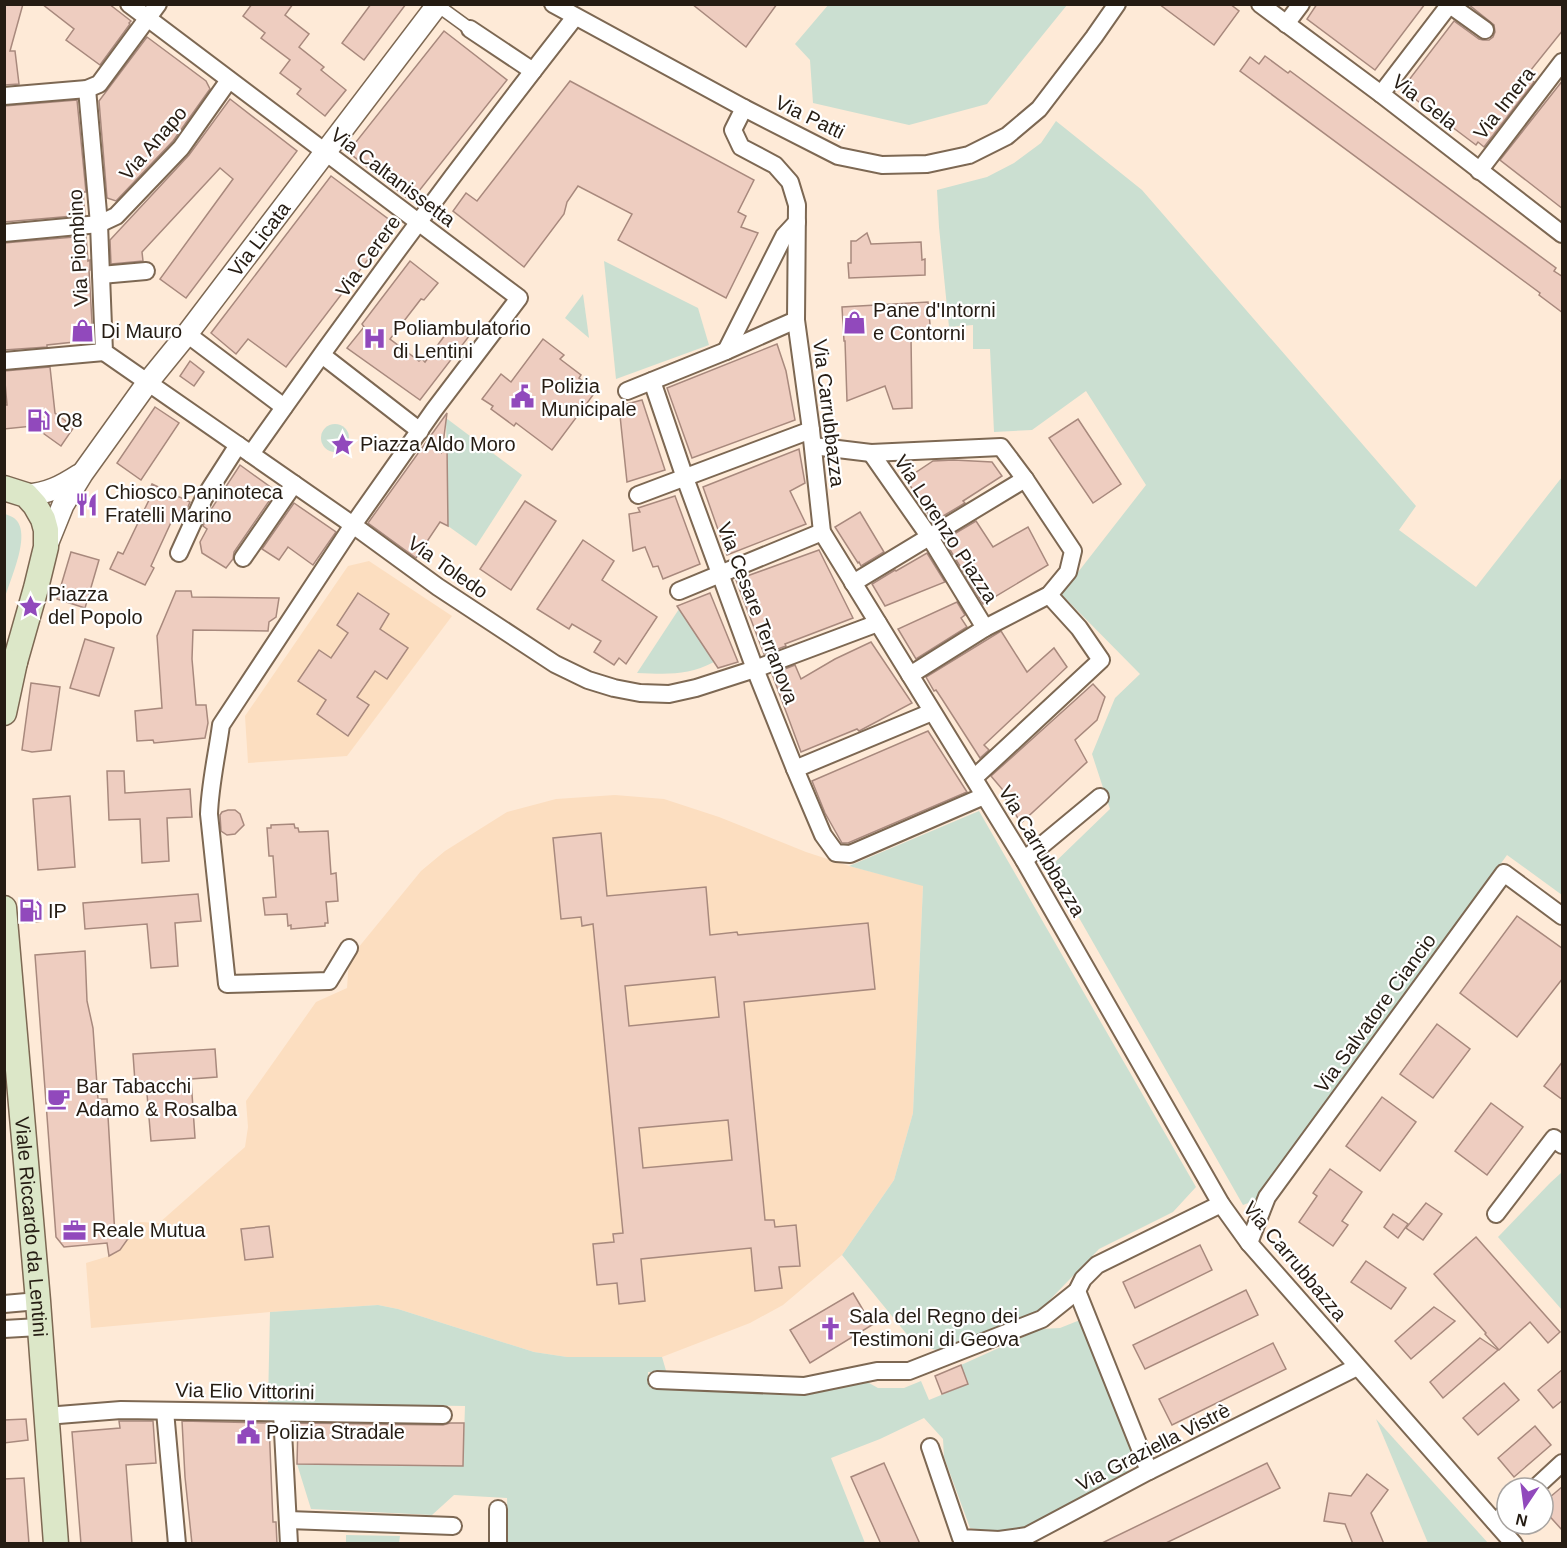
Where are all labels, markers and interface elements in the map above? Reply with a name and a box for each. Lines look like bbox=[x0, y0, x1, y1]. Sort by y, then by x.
street label: Via Imera bbox=[1469, 62, 1539, 143]
street label: Via Gela bbox=[1388, 70, 1463, 135]
street label: Via Patti bbox=[772, 91, 848, 143]
street label: Via Anapo bbox=[115, 102, 191, 184]
street label: Via Caltanissetta bbox=[327, 123, 460, 231]
street label: Via Piombino bbox=[64, 189, 92, 307]
street label: Via Licata bbox=[224, 197, 295, 281]
street label: Via Cerere bbox=[331, 211, 405, 301]
place label: Pane d'Intorni e Contorni bbox=[873, 299, 996, 344]
shop icon: Pane d'Intorni e Contorni bbox=[842, 309, 868, 335]
place label: Poliambulatorio di Lentini bbox=[393, 317, 531, 362]
shop icon: Di Mauro bbox=[70, 318, 96, 344]
place label: Di Mauro bbox=[101, 320, 182, 342]
hospital icon: Poliambulatorio di Lentini bbox=[362, 326, 388, 352]
street label: Via Carrubbazza bbox=[809, 338, 849, 489]
place label: Polizia Municipale bbox=[541, 375, 637, 420]
public building icon: Polizia Municipale bbox=[510, 384, 536, 410]
fuel station icon: Q8 bbox=[25, 407, 51, 433]
place label: Q8 bbox=[56, 409, 83, 431]
place icon: Piazza Aldo Moro bbox=[329, 431, 355, 457]
place label: Piazza Aldo Moro bbox=[360, 433, 516, 455]
street label: Via Lorenzo Piazza bbox=[890, 451, 1003, 608]
place label: Chiosco Paninoteca Fratelli Marino bbox=[105, 481, 284, 526]
restaurant icon: Chiosco Paninoteca Fratelli Marino bbox=[74, 491, 100, 517]
street label: Via Cesare Terranova bbox=[713, 519, 803, 708]
street label: Via Toledo bbox=[404, 531, 492, 603]
place label: Piazza del Popolo bbox=[48, 583, 143, 628]
place icon: Piazza del Popolo bbox=[17, 593, 43, 619]
street label: Via Carrubbazza bbox=[994, 782, 1090, 921]
fuel station icon: IP bbox=[17, 898, 43, 924]
place label: IP bbox=[48, 900, 67, 922]
street label: Via Salvatore Ciancio bbox=[1310, 929, 1440, 1097]
place label: Bar Tabacchi Adamo & Rosalba bbox=[76, 1075, 238, 1120]
cafe icon: Bar Tabacchi Adamo & Rosalba bbox=[45, 1085, 71, 1111]
street label: Viale Riccardo da Lentini bbox=[11, 1116, 52, 1338]
street label: Via Carrubbazza bbox=[1239, 1197, 1352, 1326]
office icon: Reale Mutua bbox=[61, 1217, 87, 1243]
place label: Reale Mutua bbox=[92, 1219, 206, 1241]
place label: Sala del Regno dei Testimoni di Geova bbox=[849, 1305, 1020, 1350]
church icon: Sala del Regno dei Testimoni di Geova bbox=[818, 1315, 844, 1341]
street label: Via Elio Vittorini bbox=[175, 1379, 315, 1403]
street label: Via Graziella Vistrè bbox=[1073, 1399, 1233, 1495]
public building icon: Polizia Stradale bbox=[235, 1419, 261, 1445]
place label: Polizia Stradale bbox=[266, 1421, 405, 1443]
north arrow bbox=[1495, 1476, 1555, 1536]
text: N bbox=[1514, 1511, 1529, 1530]

